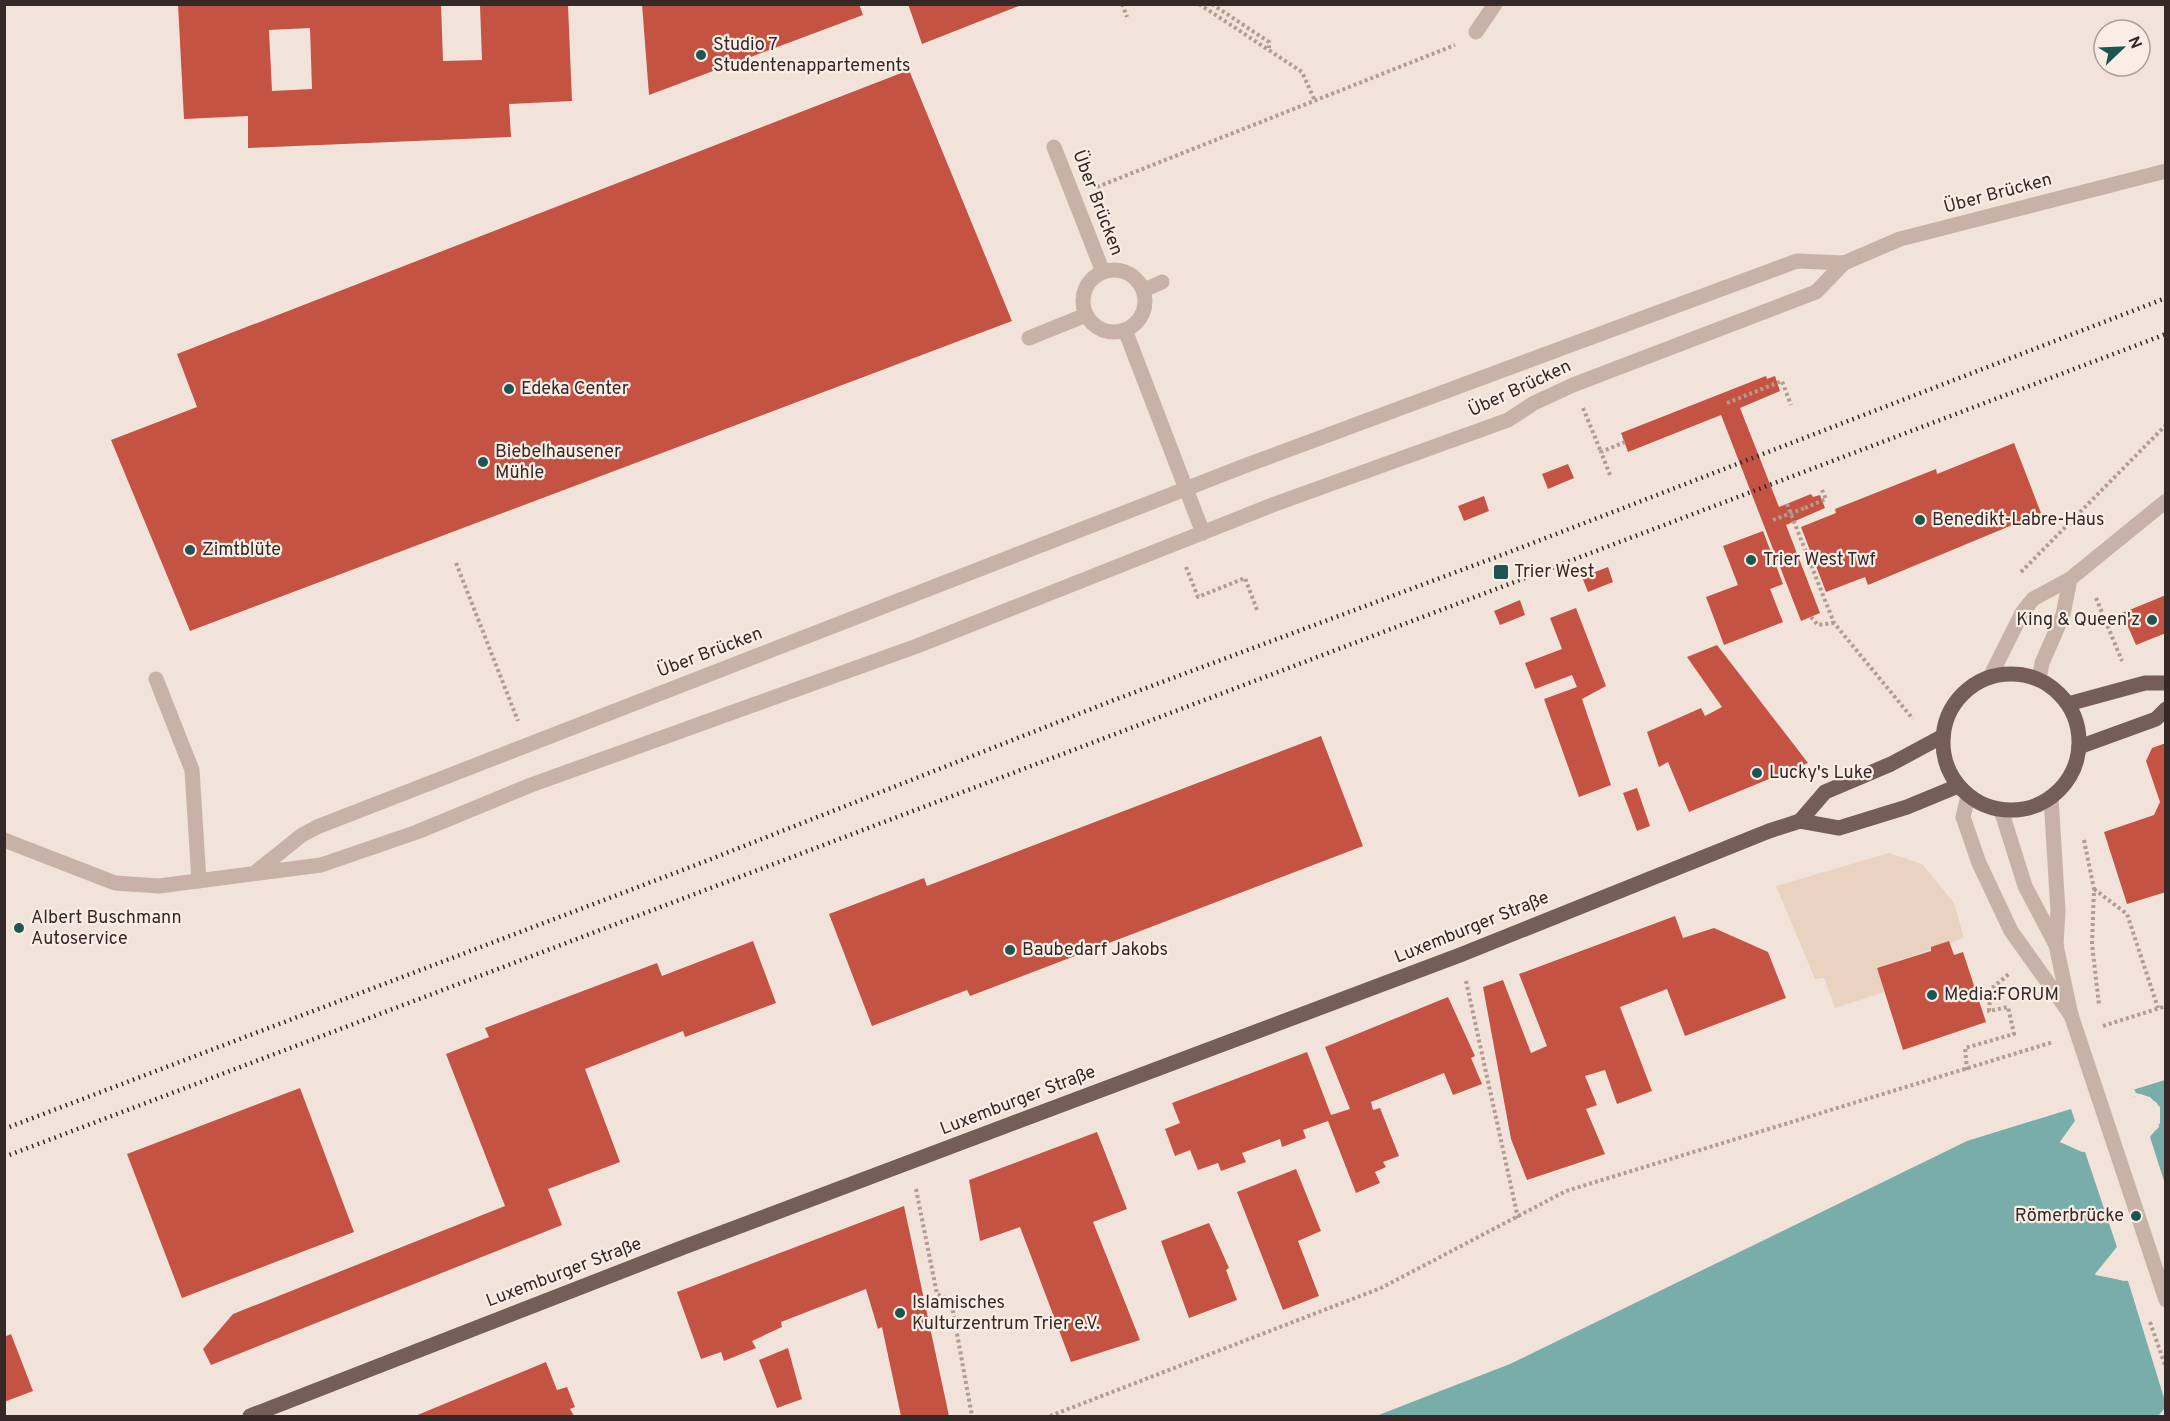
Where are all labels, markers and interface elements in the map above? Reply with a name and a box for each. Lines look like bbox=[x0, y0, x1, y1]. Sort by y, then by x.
north arrow bbox=[2092, 18, 2152, 78]
place label: Studio 7 Studentenappartements bbox=[713, 34, 911, 78]
text: N bbox=[2123, 34, 2145, 52]
marker: Studio 7 Studentenappartements bbox=[694, 48, 708, 62]
street label: Über Brücken bbox=[1066, 146, 1129, 259]
street label: Über Brücken bbox=[1941, 167, 2055, 219]
street label: Über Brücken bbox=[1464, 353, 1575, 423]
place label: Edeka Center bbox=[521, 378, 629, 401]
marker: Edeka Center bbox=[502, 382, 516, 396]
place label: Biebelhausener Mühle bbox=[495, 441, 621, 485]
marker: Biebelhausener Mühle bbox=[476, 455, 490, 469]
place label: Benedikt-Labre-Haus bbox=[1932, 509, 2104, 532]
marker: Benedikt-Labre-Haus bbox=[1913, 513, 1927, 527]
place label: Zimtblüte bbox=[202, 539, 281, 562]
marker: Zimtblüte bbox=[183, 543, 197, 557]
place label: Trier West Twf bbox=[1763, 549, 1876, 572]
marker: Trier West Twf bbox=[1744, 553, 1758, 567]
place label: Trier West bbox=[1514, 561, 1594, 584]
marker: Trier West bbox=[1492, 563, 1510, 581]
place label: King & Queen'z bbox=[2016, 609, 2140, 632]
marker: King & Queen'z bbox=[2145, 613, 2159, 627]
street label: Über Brücken bbox=[653, 621, 766, 684]
place label: Lucky's Luke bbox=[1769, 762, 1872, 785]
marker: Lucky's Luke bbox=[1750, 766, 1764, 780]
street label: Luxemburger Straße bbox=[1391, 886, 1553, 970]
place label: Albert Buschmann Autoservice bbox=[31, 907, 182, 951]
marker: Albert Buschmann Autoservice bbox=[12, 921, 26, 935]
place label: Baubedarf Jakobs bbox=[1022, 939, 1168, 962]
marker: Baubedarf Jakobs bbox=[1003, 943, 1017, 957]
place label: Media:FORUM bbox=[1944, 984, 2059, 1007]
marker: Media:FORUM bbox=[1925, 988, 1939, 1002]
street label: Luxemburger Straße bbox=[937, 1061, 1099, 1141]
place label: Römerbrücke bbox=[2015, 1205, 2124, 1228]
marker: Römerbrücke bbox=[2129, 1209, 2143, 1223]
street label: Luxemburger Straße bbox=[483, 1233, 645, 1313]
place label: Islamisches Kulturzentrum Trier e.V. bbox=[912, 1292, 1100, 1336]
marker: Islamisches Kulturzentrum Trier e.V. bbox=[893, 1306, 907, 1320]

